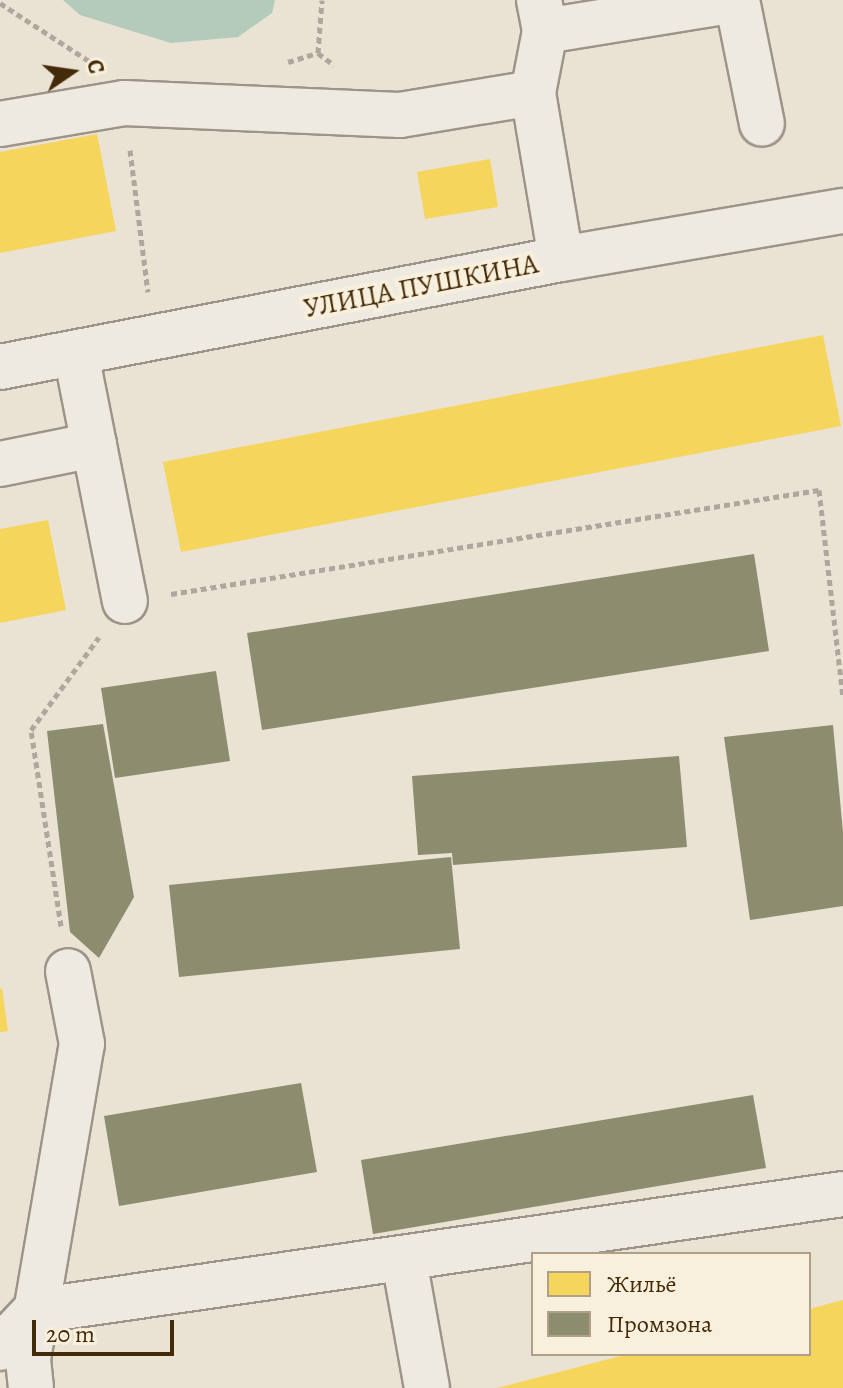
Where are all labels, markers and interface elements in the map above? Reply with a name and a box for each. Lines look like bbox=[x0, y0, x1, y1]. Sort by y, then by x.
north arrow bbox=[32, 32, 112, 112]
text: С bbox=[79, 57, 112, 77]
street label: УЛИЦА ПУШКИНА bbox=[301, 247, 541, 325]
legend bbox=[531, 1252, 811, 1356]
text: Жильё bbox=[607, 1268, 676, 1300]
scale bar bbox=[36, 1304, 178, 1354]
text: Промзона bbox=[607, 1308, 712, 1340]
text: 20 m bbox=[46, 1318, 95, 1350]

